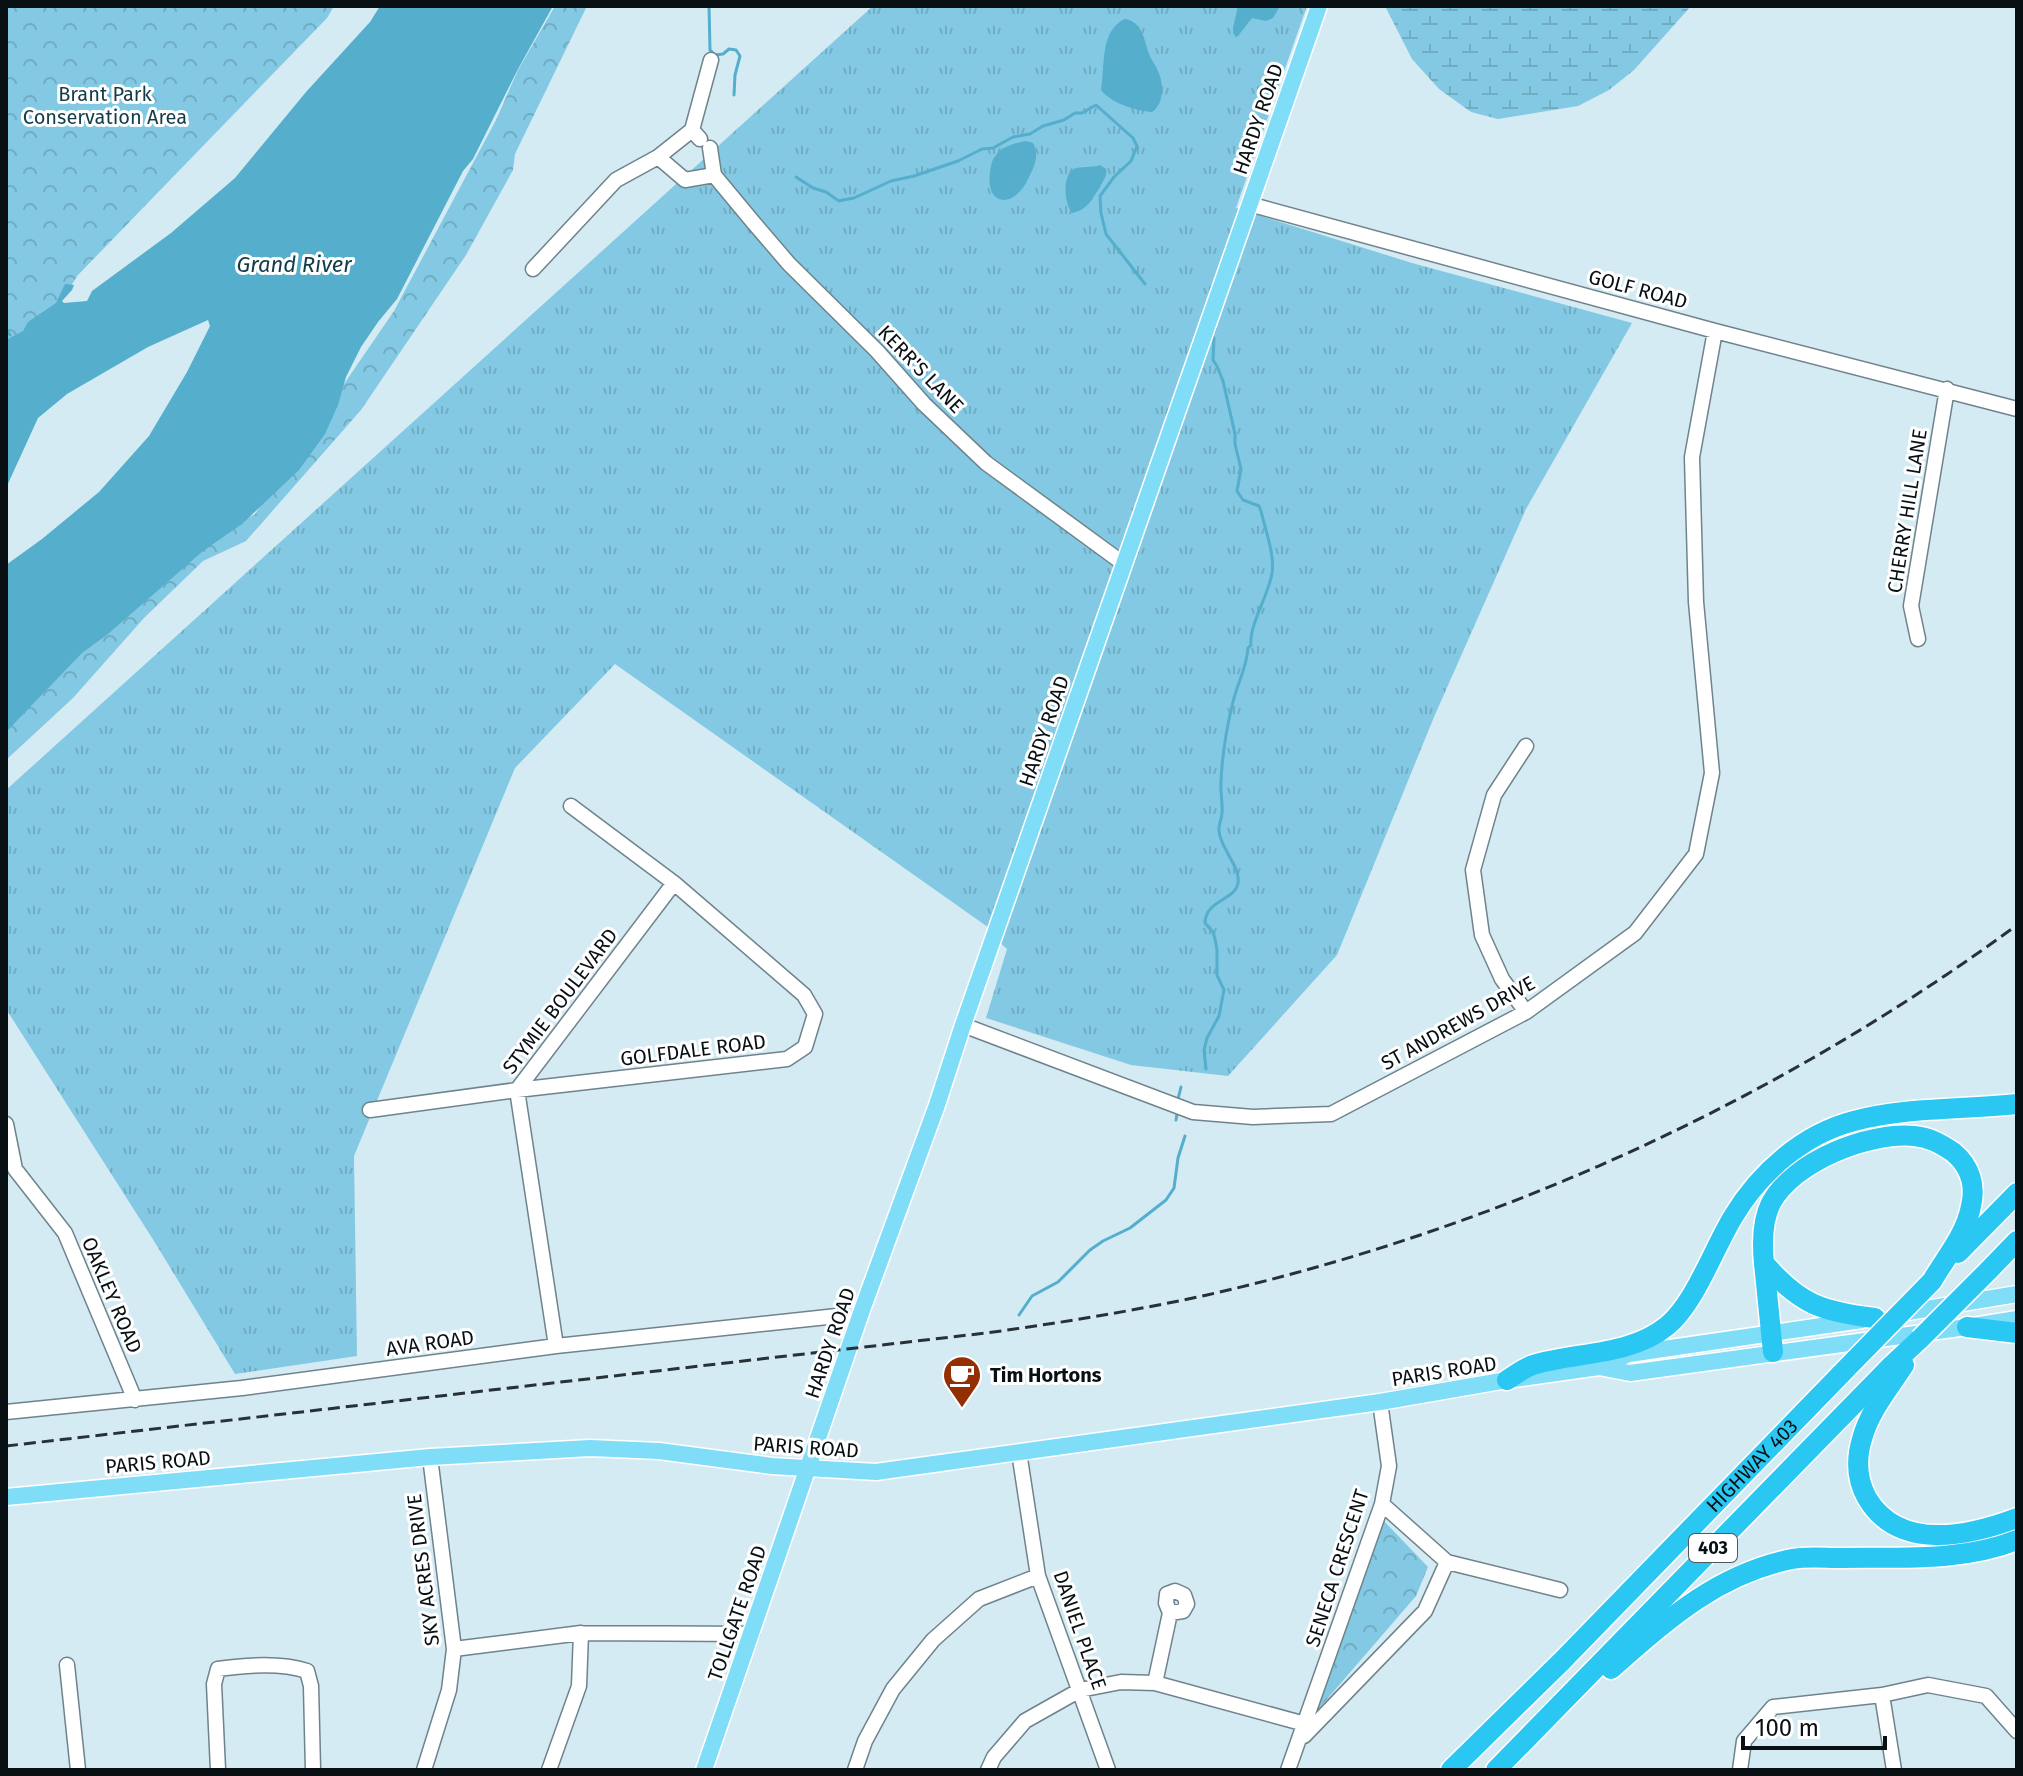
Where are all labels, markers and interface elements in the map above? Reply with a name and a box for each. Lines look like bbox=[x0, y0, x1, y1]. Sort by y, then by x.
street label: HARDY ROAD bbox=[1228, 60, 1288, 178]
park label: Brant Park Conservation Area bbox=[23, 82, 187, 129]
water label: Grand River bbox=[236, 251, 352, 278]
street label: GOLF ROAD bbox=[1586, 264, 1690, 314]
street label: KERR'S LANE bbox=[873, 320, 969, 418]
street label: CHERRY HILL LANE bbox=[1882, 427, 1932, 595]
street label: HARDY ROAD bbox=[1014, 672, 1074, 790]
street label: STYMIE BOULEVARD bbox=[497, 923, 623, 1079]
street label: ST ANDREWS DRIVE bbox=[1377, 971, 1539, 1075]
street label: GOLFDALE ROAD bbox=[619, 1029, 767, 1071]
street label: OAKLEY ROAD bbox=[77, 1233, 147, 1357]
street label: HARDY ROAD bbox=[800, 1284, 860, 1402]
street label: AVA ROAD bbox=[384, 1325, 476, 1361]
street label: PARIS ROAD bbox=[1390, 1351, 1498, 1391]
cafe icon: Tim Hortons bbox=[941, 1354, 983, 1409]
place label: Tim Hortons bbox=[990, 1363, 1102, 1387]
street label: HIGHWAY 403 bbox=[1701, 1414, 1803, 1517]
street label: PARIS ROAD bbox=[752, 1431, 860, 1463]
street label: PARIS ROAD bbox=[104, 1445, 212, 1479]
street label: SENECA CRESCENT bbox=[1300, 1486, 1374, 1650]
street label: SKY ACRES DRIVE bbox=[402, 1493, 444, 1647]
road number: 403 bbox=[1689, 1534, 1737, 1562]
street label: TOLLGATE ROAD bbox=[703, 1542, 771, 1684]
street label: DANIEL PLACE bbox=[1048, 1567, 1112, 1693]
scale bar bbox=[1743, 1700, 1885, 1750]
text: 100 m bbox=[1755, 1714, 1819, 1742]

